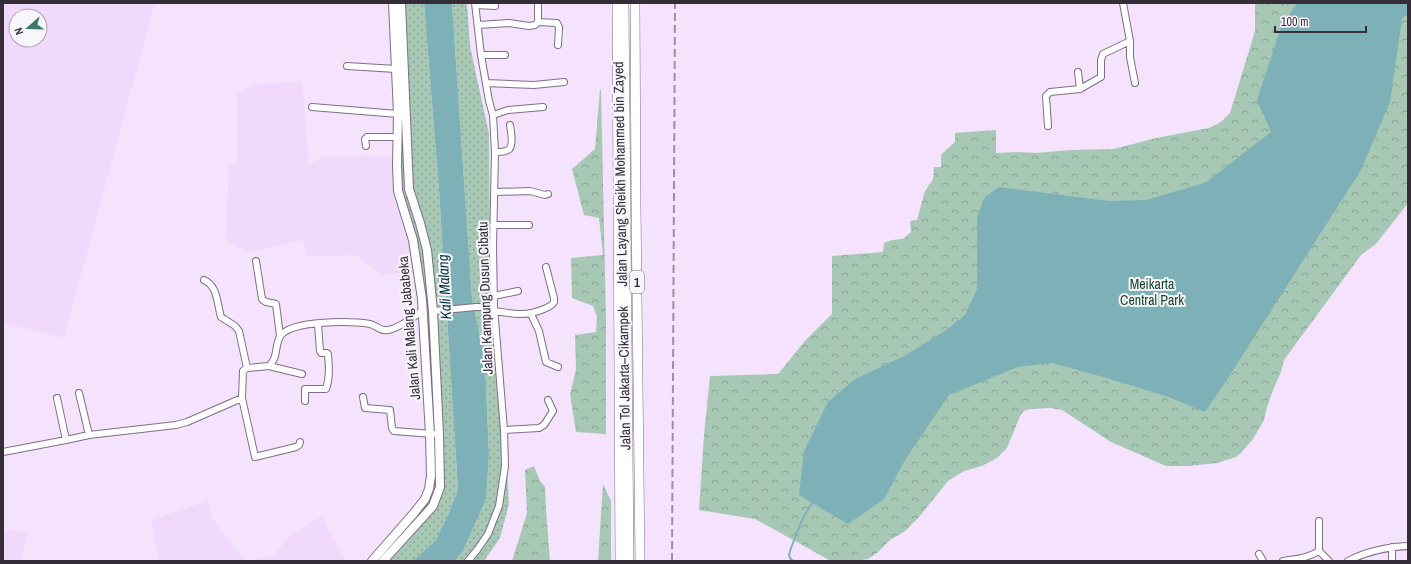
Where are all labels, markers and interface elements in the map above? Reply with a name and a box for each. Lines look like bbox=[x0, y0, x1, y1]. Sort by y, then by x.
north arrow bbox=[8, 8, 48, 48]
scale bar bbox=[1275, 8, 1366, 34]
text: 100 m bbox=[1281, 14, 1308, 30]
text: N bbox=[11, 26, 26, 37]
street label: Jalan Layang Sheikh Mohammed bin Zayed bbox=[609, 61, 631, 287]
street label: Jalan Kampung Dusun Cibatu bbox=[473, 221, 497, 375]
water label: Kali Malang bbox=[432, 254, 456, 320]
street label: Jalan Kali Malang Jababeka bbox=[394, 255, 424, 401]
road number: 1 bbox=[630, 271, 644, 293]
park label: Meikarta Central Park bbox=[1120, 275, 1184, 309]
street label: Jalan Tol Jakarta–Cikampek bbox=[614, 306, 634, 450]

